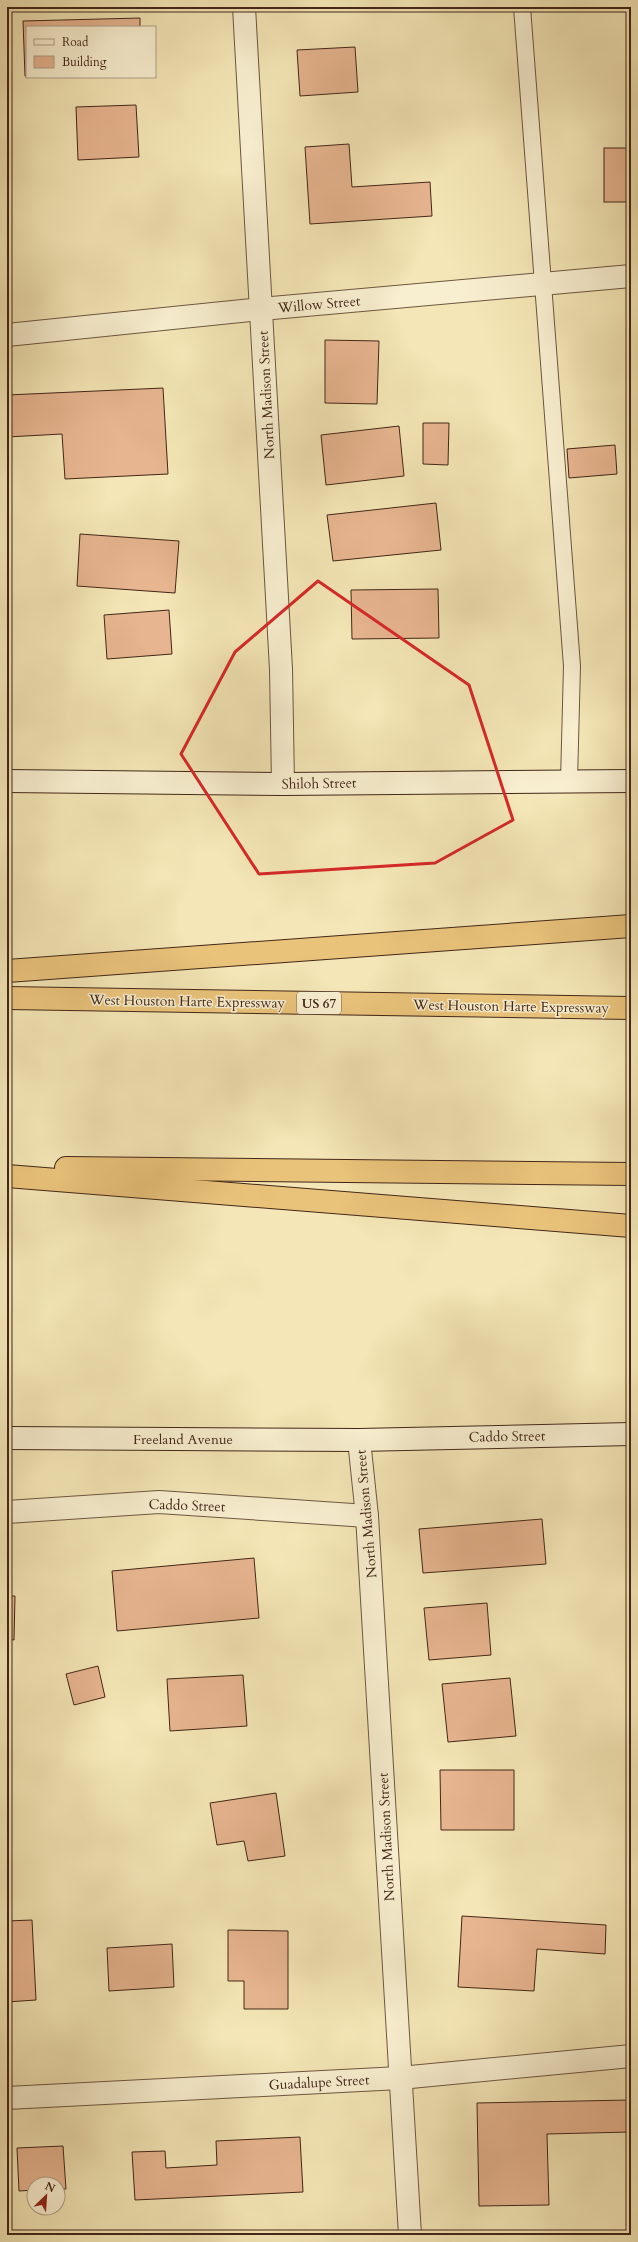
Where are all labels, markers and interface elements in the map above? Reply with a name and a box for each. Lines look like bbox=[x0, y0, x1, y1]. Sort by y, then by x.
legend bbox=[26, 26, 156, 78]
text: Road bbox=[62, 34, 89, 50]
text: Building bbox=[62, 54, 107, 70]
street label: Willow Street bbox=[276, 291, 362, 318]
street label: North Madison Street bbox=[254, 330, 279, 460]
street label: Shiloh Street bbox=[281, 773, 357, 794]
street label: West Houston Harte Expressway bbox=[88, 990, 286, 1013]
road number: US 67 bbox=[297, 992, 341, 1014]
street label: West Houston Harte Expressway bbox=[412, 995, 610, 1018]
street label: Caddo Street bbox=[469, 1426, 546, 1447]
street label: Freeland Avenue bbox=[133, 1430, 233, 1449]
street label: North Madison Street bbox=[351, 1448, 382, 1579]
street label: Caddo Street bbox=[148, 1495, 226, 1516]
street label: North Madison Street bbox=[374, 1772, 399, 1902]
street label: Guadalupe Street bbox=[268, 2070, 370, 2095]
north arrow bbox=[26, 2176, 66, 2216]
text: N bbox=[43, 2179, 58, 2196]

